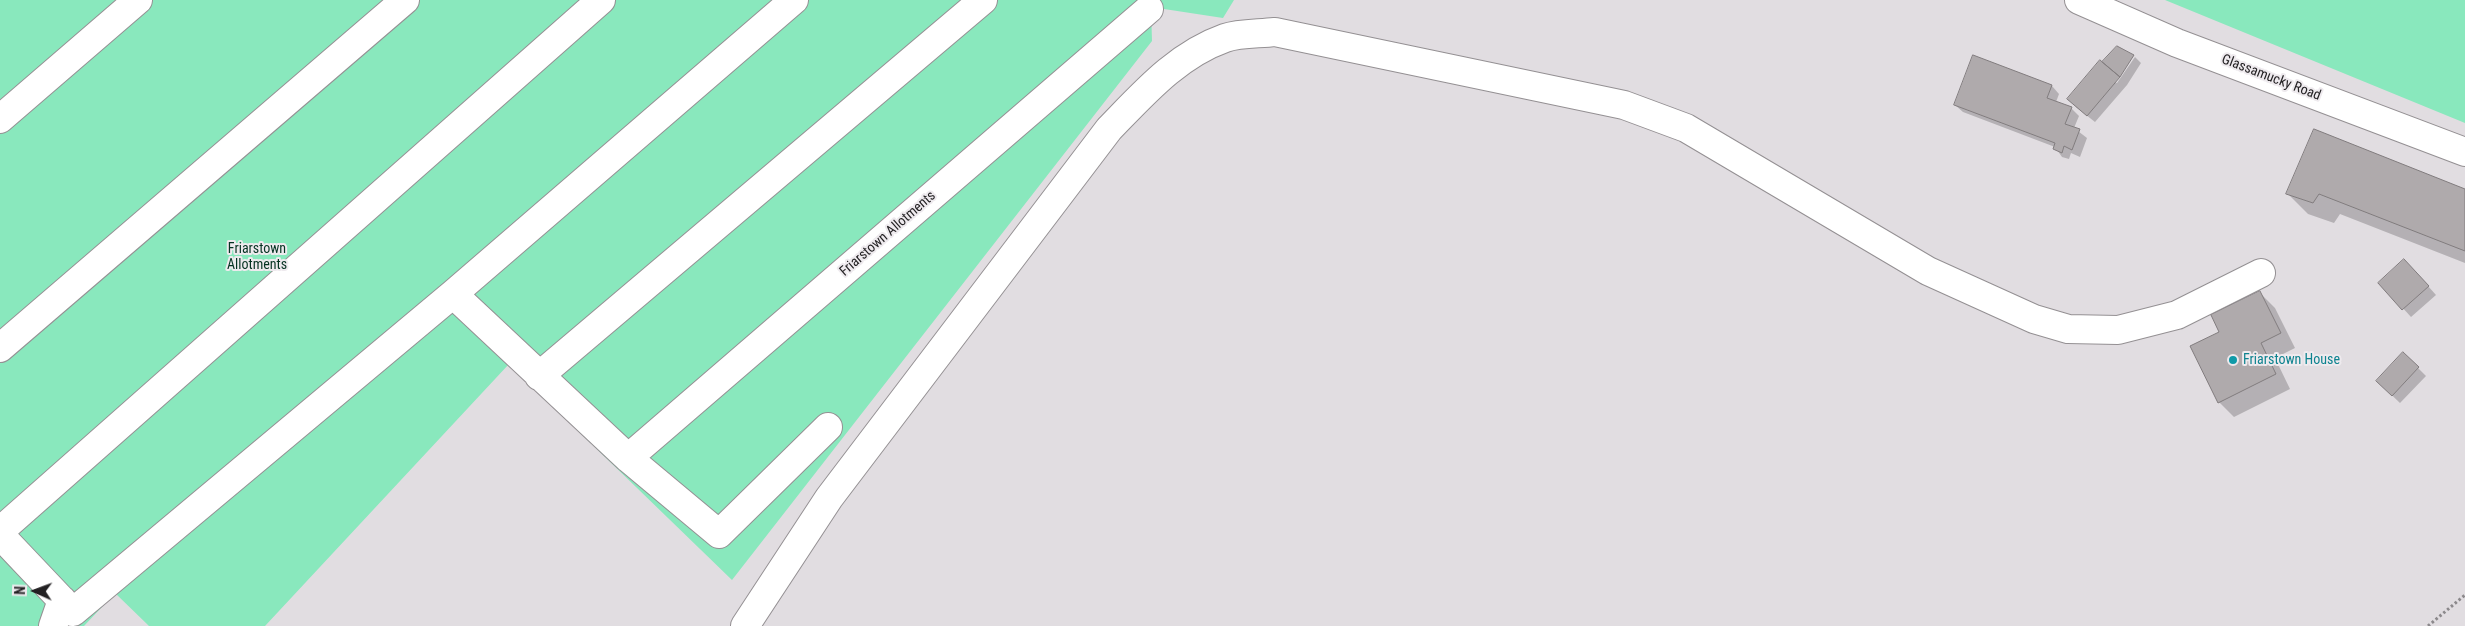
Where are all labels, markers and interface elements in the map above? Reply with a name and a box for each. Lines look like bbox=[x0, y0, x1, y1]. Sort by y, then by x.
street label: Glassamucky Road bbox=[2219, 51, 2323, 105]
street label: Friarstown Allotments bbox=[837, 188, 939, 280]
park label: Friarstown Allotments bbox=[227, 241, 287, 274]
place label: Friarstown House bbox=[2243, 352, 2340, 368]
marker: Friarstown House bbox=[2227, 354, 2239, 366]
north arrow bbox=[10, 566, 60, 616]
text: N bbox=[12, 586, 28, 595]

